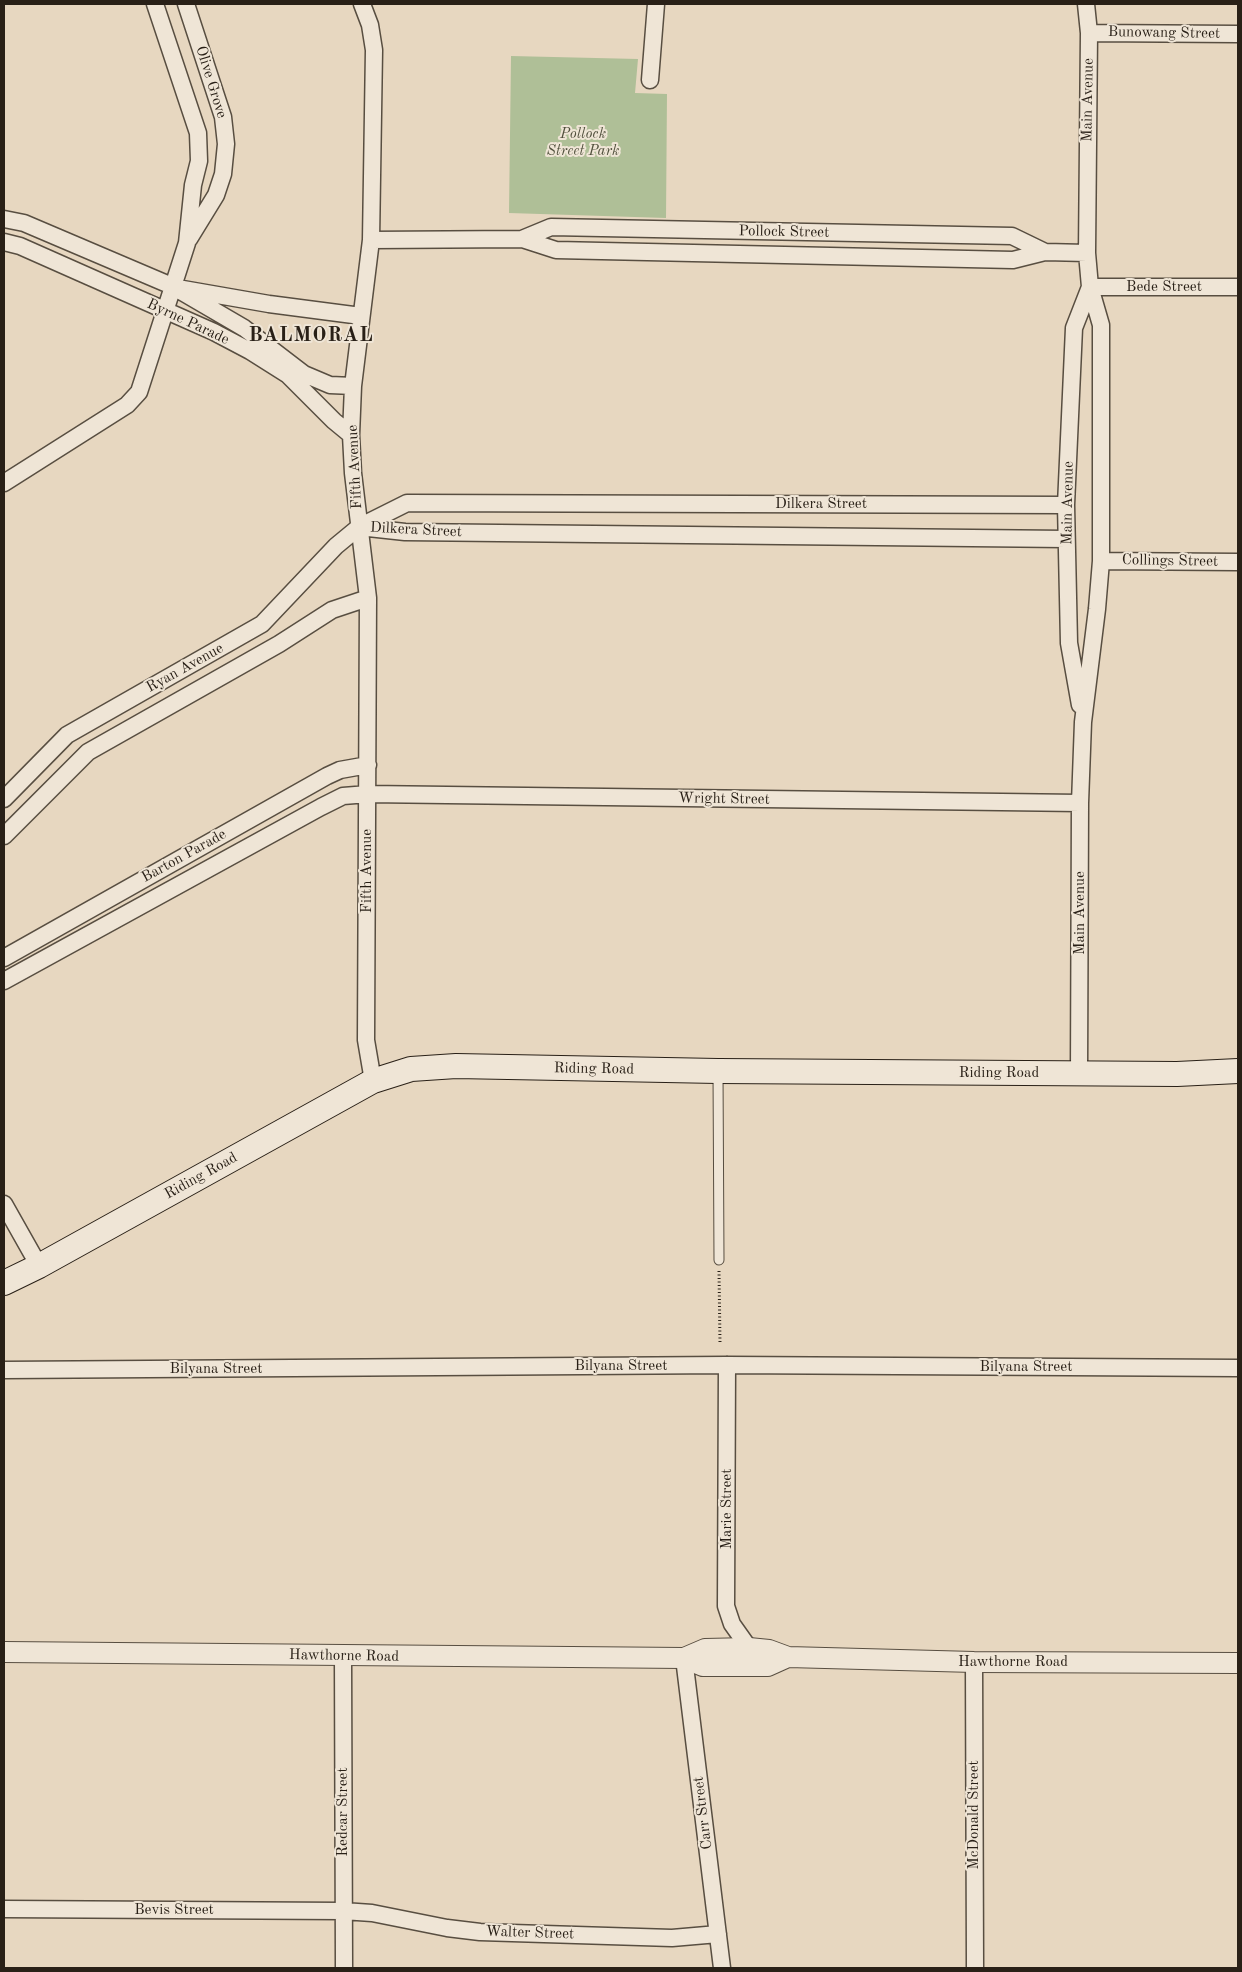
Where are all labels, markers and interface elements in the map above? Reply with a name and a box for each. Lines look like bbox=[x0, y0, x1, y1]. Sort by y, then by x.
street label: Bunowang Street bbox=[1108, 23, 1220, 43]
street label: Olive Grove bbox=[191, 44, 231, 120]
street label: Main Avenue bbox=[1078, 58, 1098, 142]
park label: Pollock Street Park bbox=[547, 125, 619, 160]
street label: Pollock Street bbox=[739, 222, 829, 242]
street label: Bede Street bbox=[1126, 278, 1202, 296]
street label: Byrne Parade bbox=[144, 295, 232, 349]
district label: BALMORAL bbox=[247, 324, 375, 348]
street label: Fifth Avenue bbox=[344, 424, 366, 510]
street label: Main Avenue bbox=[1058, 461, 1078, 545]
street label: Dilkera Street bbox=[775, 495, 867, 513]
street label: Dilkera Street bbox=[370, 519, 462, 541]
street label: Collings Street bbox=[1122, 551, 1218, 571]
street label: Ryan Avenue bbox=[143, 639, 227, 697]
street label: Wright Street bbox=[678, 789, 770, 809]
street label: Barton Parade bbox=[138, 825, 230, 887]
street label: Fifth Avenue bbox=[358, 829, 376, 913]
street label: Main Avenue bbox=[1071, 871, 1089, 955]
street label: Riding Road bbox=[554, 1059, 634, 1079]
street label: Riding Road bbox=[959, 1064, 1039, 1082]
street label: Riding Road bbox=[161, 1149, 241, 1203]
street label: Bilyana Street bbox=[575, 1357, 667, 1375]
street label: Bilyana Street bbox=[980, 1358, 1072, 1376]
street label: Bilyana Street bbox=[170, 1360, 262, 1378]
street label: Marie Street bbox=[718, 1468, 736, 1550]
street label: Hawthorne Road bbox=[289, 1646, 399, 1666]
street label: Hawthorne Road bbox=[958, 1653, 1068, 1671]
street label: McDonald Street bbox=[965, 1760, 983, 1870]
street label: Redcar Street bbox=[334, 1767, 352, 1857]
street label: Carr Street bbox=[690, 1775, 716, 1851]
street label: Bevis Street bbox=[134, 1901, 214, 1919]
street label: Walter Street bbox=[485, 1922, 575, 1944]

